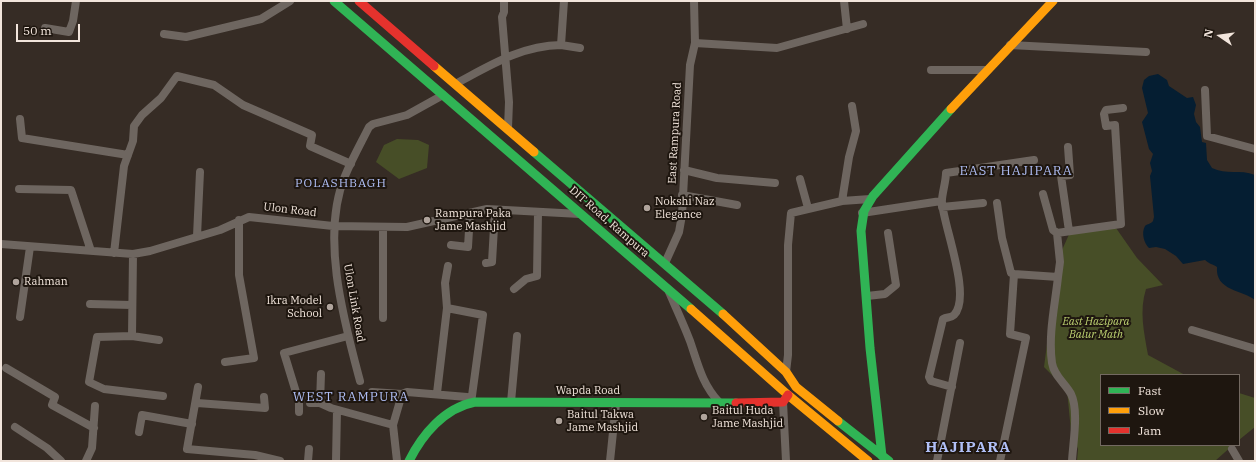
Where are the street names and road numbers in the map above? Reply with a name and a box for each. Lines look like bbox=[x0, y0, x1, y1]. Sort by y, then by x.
street label: East Rampura Road bbox=[666, 82, 684, 184]
street label: DIT Road, Rampura bbox=[566, 184, 652, 260]
street label: Ulon Road bbox=[263, 200, 317, 220]
street label: Ulon Link Road bbox=[341, 263, 367, 343]
street label: Wapda Road bbox=[556, 384, 620, 398]

